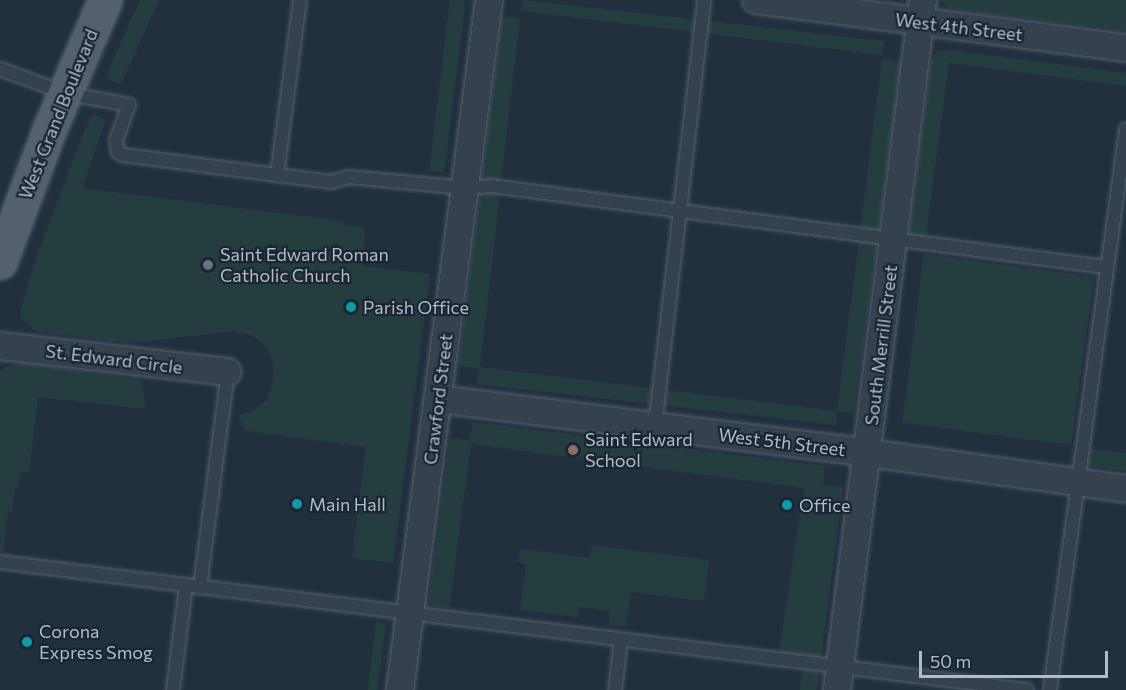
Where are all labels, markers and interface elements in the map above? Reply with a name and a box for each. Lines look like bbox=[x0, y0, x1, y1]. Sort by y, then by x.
street label: West 4th Street bbox=[894, 8, 1024, 46]
street label: West Grand Boulevard bbox=[14, 26, 102, 202]
place label: Saint Edward Roman Catholic Church bbox=[220, 244, 389, 286]
marker: Saint Edward Roman Catholic Church bbox=[201, 258, 215, 272]
street label: South Merrill Street bbox=[860, 263, 902, 427]
place label: Parish Office bbox=[363, 296, 469, 318]
marker: Parish Office bbox=[344, 300, 358, 314]
street label: Crawford Street bbox=[419, 332, 457, 466]
street label: St. Edward Circle bbox=[44, 340, 184, 378]
street label: West 5th Street bbox=[717, 423, 847, 461]
place label: Saint Edward School bbox=[585, 429, 693, 472]
marker: Saint Edward School bbox=[566, 443, 580, 457]
place label: Main Hall bbox=[309, 493, 386, 515]
place label: Office bbox=[799, 494, 851, 516]
marker: Main Hall bbox=[290, 497, 304, 511]
marker: Office bbox=[780, 498, 794, 512]
place label: Corona Express Smog bbox=[39, 621, 153, 664]
marker: Corona Express Smog bbox=[20, 635, 34, 649]
scale bar bbox=[922, 639, 1111, 677]
text: 50 m bbox=[930, 650, 971, 672]

